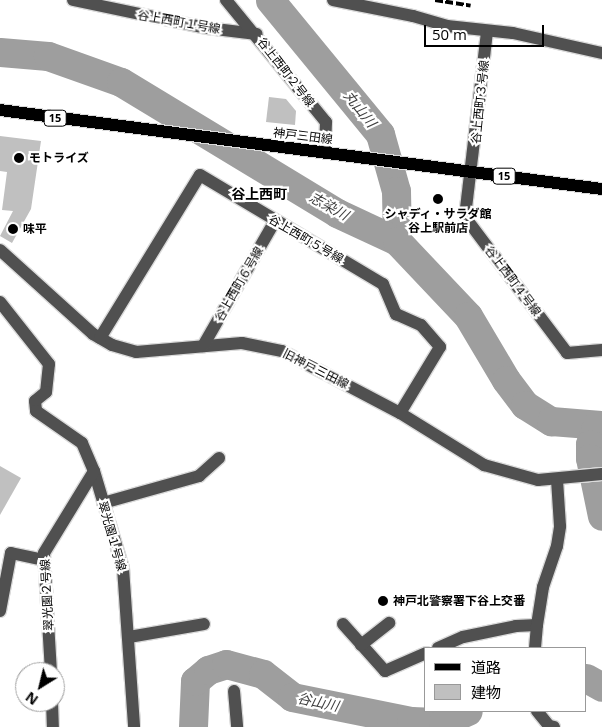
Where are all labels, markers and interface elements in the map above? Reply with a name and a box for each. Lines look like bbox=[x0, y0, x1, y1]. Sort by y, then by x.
street label: 谷上西町１号線 bbox=[136, 8, 222, 36]
scale bar bbox=[427, 15, 547, 47]
text: 50 m bbox=[432, 24, 467, 44]
street label: 谷上西町２号線 bbox=[254, 34, 318, 110]
street label: 谷上西町３号線 bbox=[468, 59, 492, 145]
water label: 丸山川 bbox=[340, 87, 380, 131]
road number: 15 bbox=[42, 110, 68, 126]
street label: 神戸三田線 bbox=[272, 125, 334, 147]
place label: モトライズ bbox=[29, 151, 89, 165]
marker: モトライズ bbox=[13, 152, 25, 164]
road number: 15 bbox=[492, 168, 516, 185]
district label: 谷上西町 bbox=[231, 186, 287, 202]
water label: 志染川 bbox=[307, 188, 351, 224]
marker: シャディ・サラダ館 谷上駅前店 bbox=[432, 193, 444, 205]
place label: シャディ・サラダ館 谷上駅前店 bbox=[384, 207, 492, 235]
street label: 谷上西町５号線 bbox=[266, 212, 346, 266]
place label: 味平 bbox=[23, 222, 47, 236]
marker: 味平 bbox=[7, 223, 19, 235]
street label: 谷上西町４号線 bbox=[482, 243, 544, 319]
street label: 谷上西町６号線 bbox=[212, 244, 266, 324]
street label: 旧神戸三田線 bbox=[281, 346, 351, 392]
street label: 翠光園１号線 bbox=[95, 499, 129, 573]
street label: 翠光園２号線 bbox=[38, 559, 56, 631]
place label: 神戸北警察署下谷上交番 bbox=[393, 594, 525, 608]
marker: 神戸北警察署下谷上交番 bbox=[377, 595, 389, 607]
legend bbox=[424, 647, 587, 712]
text: 道路 bbox=[471, 657, 501, 677]
north arrow bbox=[15, 662, 65, 712]
text: 建物 bbox=[471, 682, 501, 702]
text: N bbox=[21, 688, 42, 710]
water label: 谷山川 bbox=[296, 689, 340, 715]

